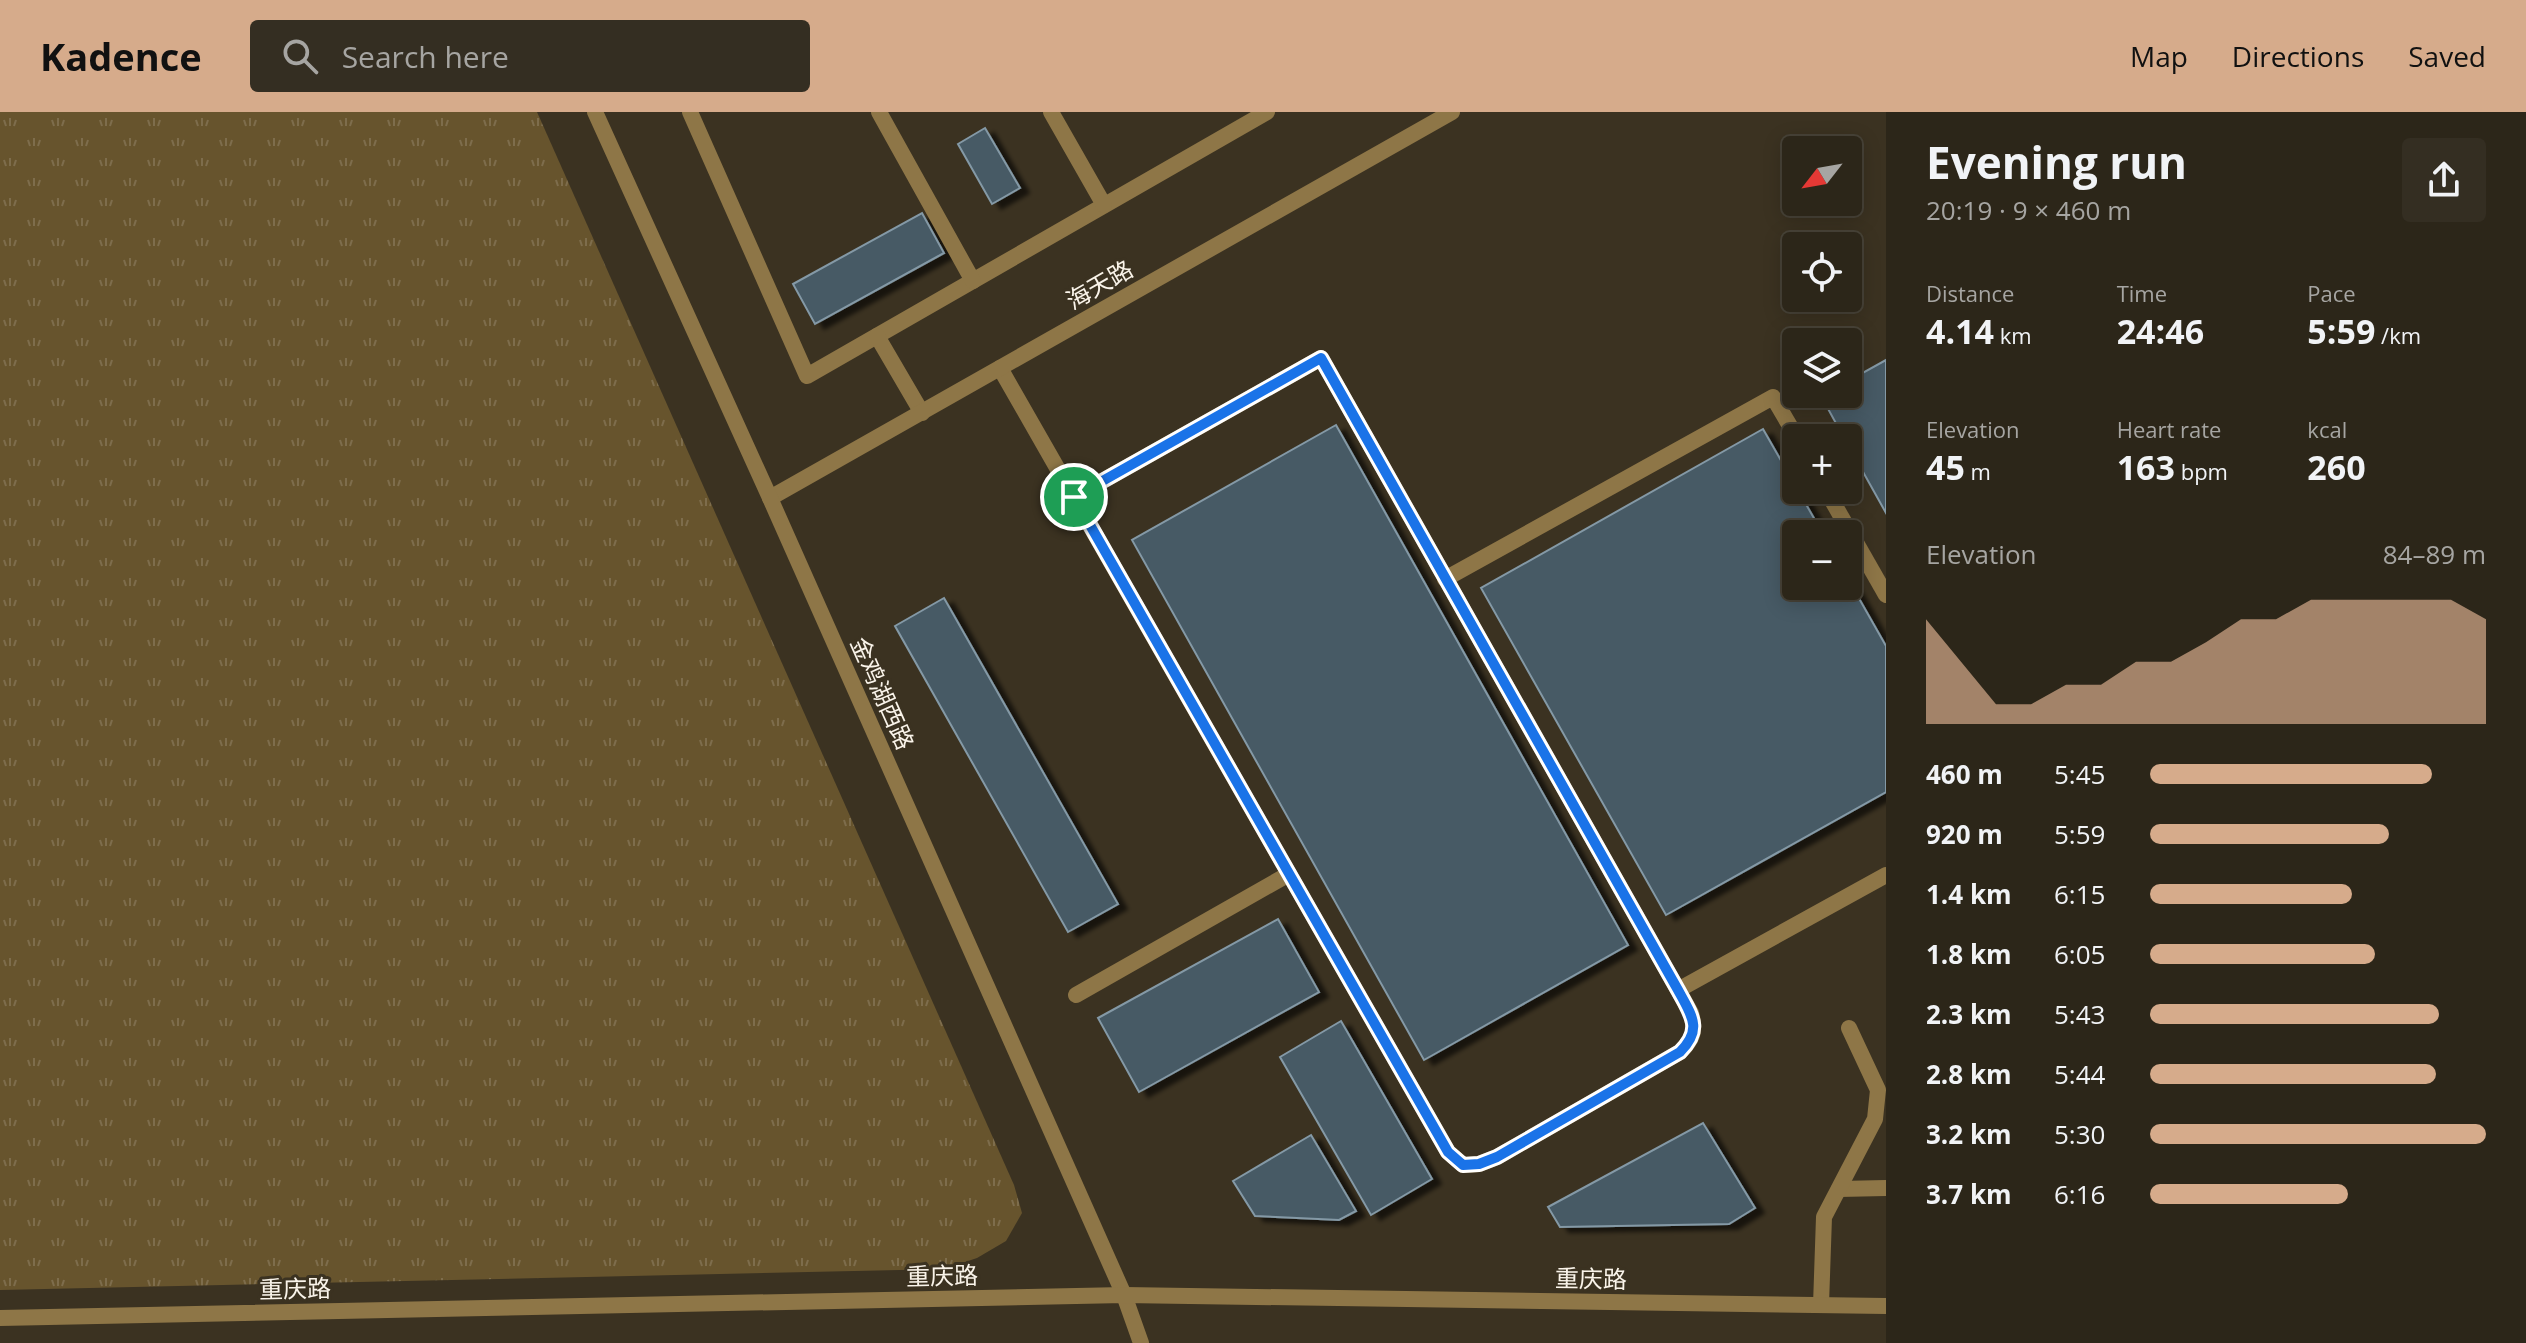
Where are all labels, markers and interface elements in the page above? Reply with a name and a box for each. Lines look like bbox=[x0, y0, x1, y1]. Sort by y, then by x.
search box bbox=[250, 20, 810, 92]
text: Kadence bbox=[40, 30, 202, 82]
icon: search bbox=[278, 34, 322, 78]
text: Search here bbox=[342, 36, 509, 77]
text: Map bbox=[2130, 37, 2188, 75]
text: Directions bbox=[2232, 37, 2364, 75]
text: Saved bbox=[2408, 37, 2486, 75]
text: Evening run bbox=[1926, 132, 2187, 192]
north arrow bbox=[1782, 136, 1862, 216]
map controls bbox=[1782, 136, 1862, 600]
button: share bbox=[2402, 138, 2486, 222]
text: 20:19 · 9 × 460 m bbox=[1926, 192, 2131, 228]
button: locate bbox=[1782, 232, 1862, 312]
street label: 海天路 bbox=[1060, 252, 1138, 316]
text: Distance bbox=[1926, 278, 2014, 308]
text: Time bbox=[2117, 278, 2167, 308]
text: Pace bbox=[2307, 278, 2356, 308]
text: 4.14 bbox=[1926, 308, 1994, 354]
text: 24:46 bbox=[2117, 308, 2204, 354]
text: 5:59 bbox=[2307, 308, 2375, 354]
text: km bbox=[1994, 320, 2032, 350]
text: /km bbox=[2375, 320, 2421, 350]
button: layers bbox=[1782, 328, 1862, 408]
text: Elevation bbox=[1926, 414, 2019, 444]
text: Heart rate bbox=[2117, 414, 2221, 444]
text: kcal bbox=[2307, 414, 2347, 444]
button: + bbox=[1782, 424, 1862, 504]
text: 45 bbox=[1926, 444, 1965, 490]
text: 163 bbox=[2117, 444, 2175, 490]
text: 260 bbox=[2307, 444, 2366, 490]
text: m bbox=[1965, 456, 1991, 486]
text: bpm bbox=[2175, 456, 2228, 486]
pin bbox=[1040, 463, 1108, 531]
icon: arrive bbox=[1052, 475, 1096, 519]
button: − bbox=[1782, 520, 1862, 600]
text: Elevation bbox=[1926, 536, 2036, 572]
text: 84–89 m bbox=[2383, 536, 2486, 572]
street label: 金鸡湖西路 bbox=[844, 631, 922, 755]
text: 460 m bbox=[1926, 756, 2003, 792]
text: 5:45 bbox=[2054, 756, 2105, 792]
text: 920 m bbox=[1926, 816, 2003, 852]
text: 5:59 bbox=[2054, 816, 2105, 852]
text: 1.4 km bbox=[1926, 876, 2012, 912]
text: 6:15 bbox=[2054, 876, 2105, 912]
text: 1.8 km bbox=[1926, 936, 2012, 972]
text: 6:05 bbox=[2054, 936, 2105, 972]
text: 2.3 km bbox=[1926, 996, 2012, 1032]
text: 5:43 bbox=[2054, 996, 2105, 1032]
text: 2.8 km bbox=[1926, 1056, 2012, 1092]
text: 5:44 bbox=[2054, 1056, 2105, 1092]
text: 3.2 km bbox=[1926, 1116, 2012, 1152]
text: 5:30 bbox=[2054, 1116, 2105, 1152]
text: 3.7 km bbox=[1926, 1176, 2012, 1212]
text: 6:16 bbox=[2054, 1176, 2105, 1212]
street label: 重庆路 bbox=[906, 1258, 978, 1292]
street label: 重庆路 bbox=[1555, 1261, 1627, 1295]
street label: 重庆路 bbox=[259, 1271, 331, 1305]

